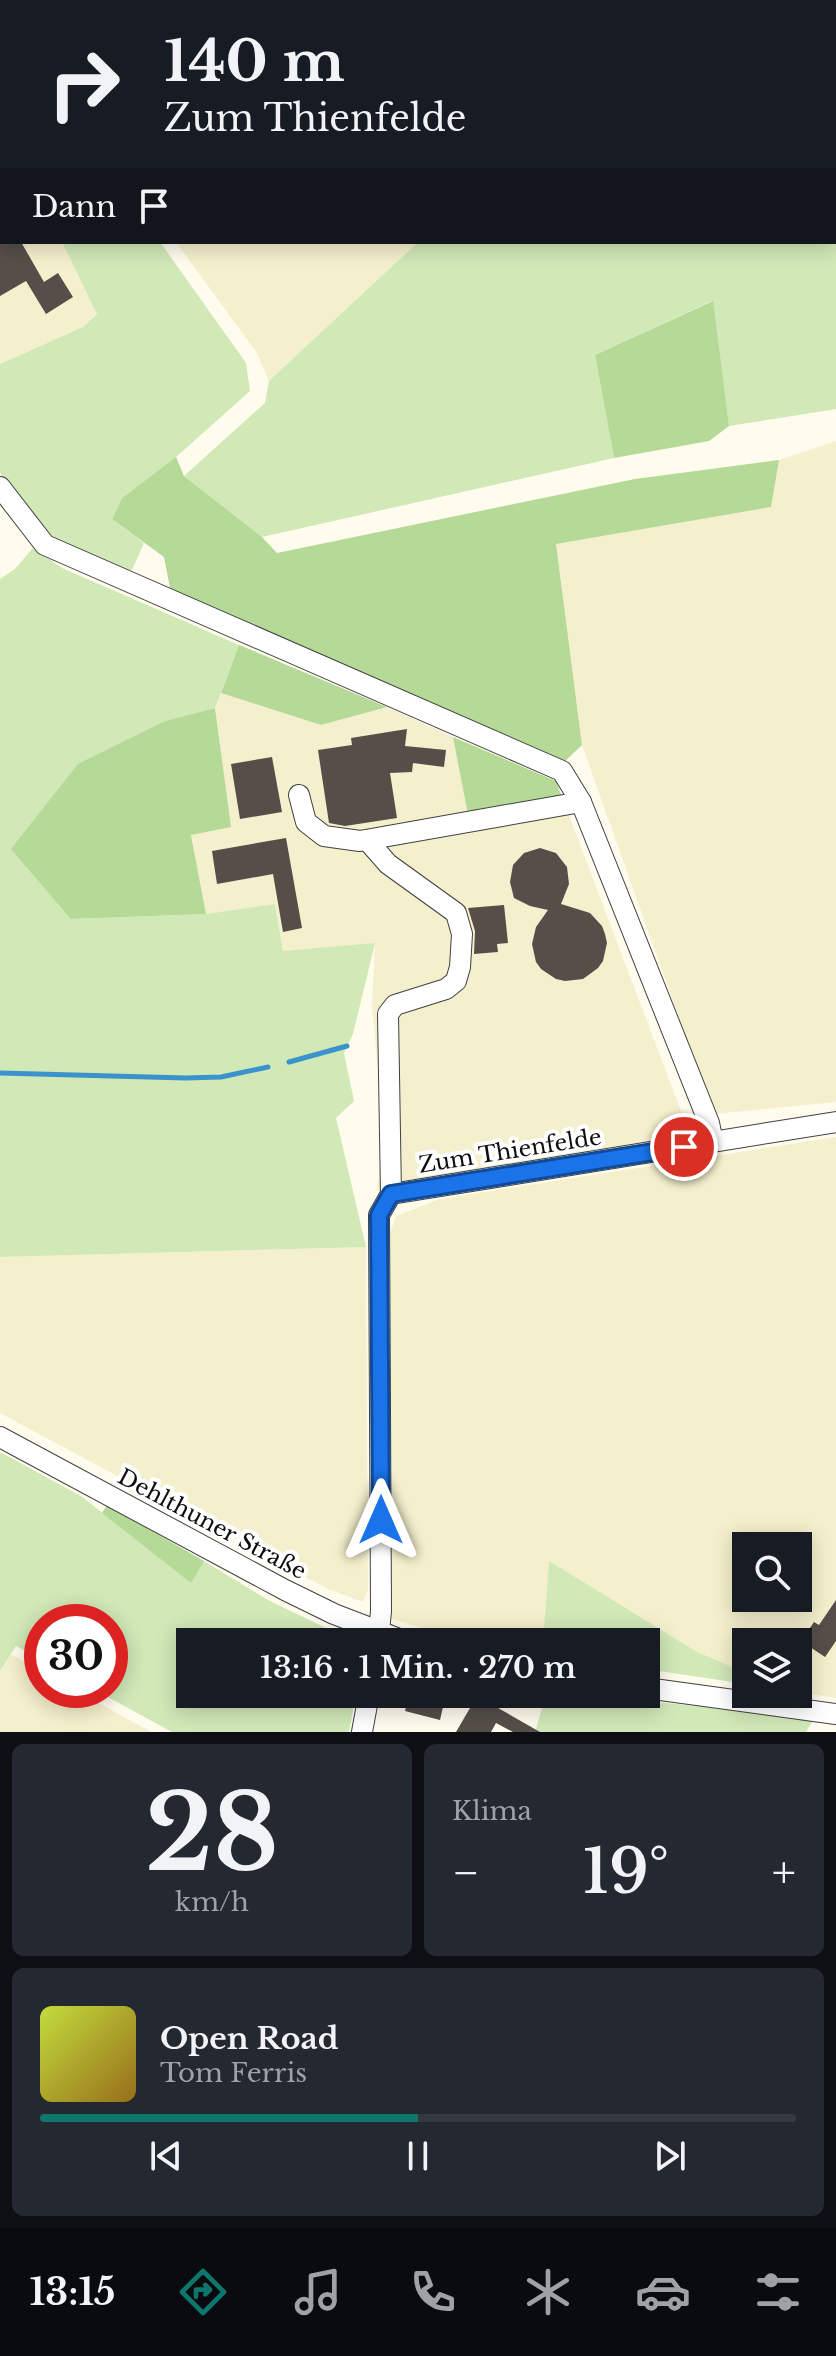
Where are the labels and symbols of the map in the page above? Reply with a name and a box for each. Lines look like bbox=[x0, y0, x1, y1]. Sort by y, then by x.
pin bbox=[650, 1113, 718, 1181]
street label: Zum Thienfelde bbox=[417, 1123, 603, 1179]
street label: Dehlthuner Straße bbox=[113, 1463, 311, 1585]
position arrow bbox=[339, 1478, 423, 1562]
speed limit sign: 30 bbox=[24, 1604, 128, 1708]

